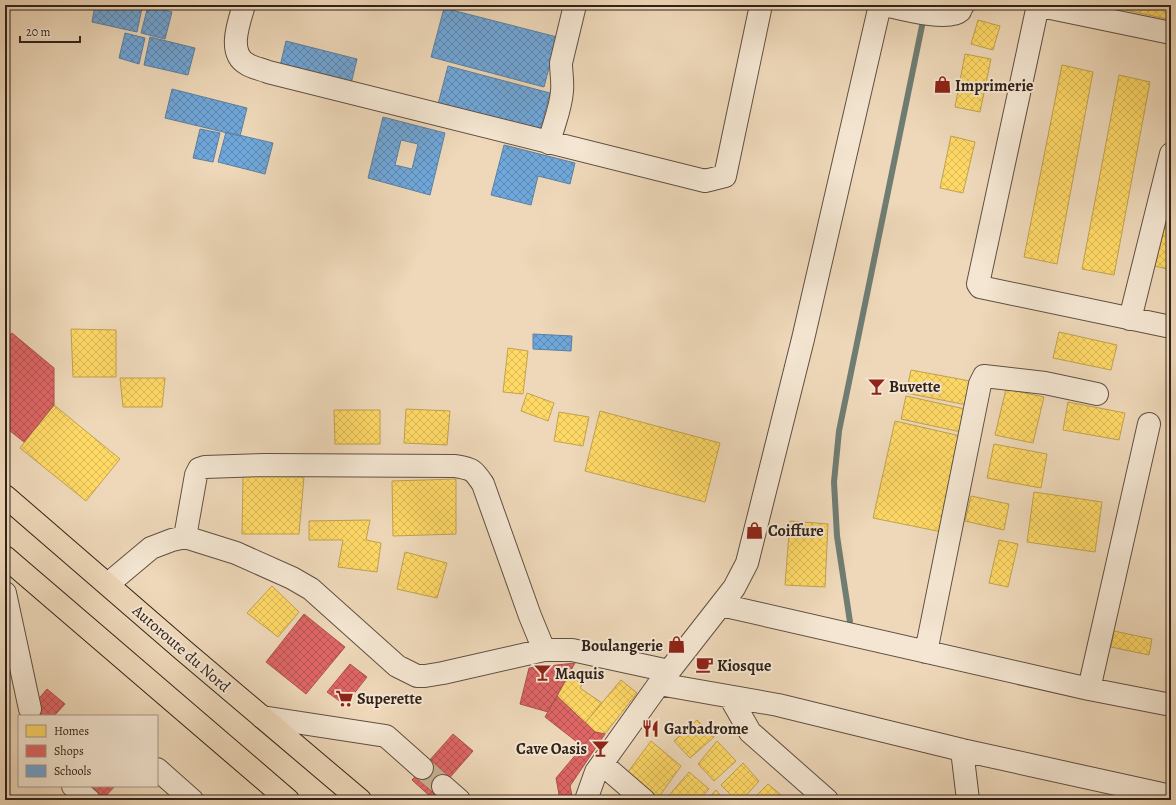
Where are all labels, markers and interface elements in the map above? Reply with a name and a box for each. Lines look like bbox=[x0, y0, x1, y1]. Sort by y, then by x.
scale bar bbox=[20, 18, 80, 44]
text: 20 m bbox=[26, 24, 50, 40]
shop icon: Imprimerie bbox=[932, 75, 952, 95]
place label: Imprimerie bbox=[955, 75, 1033, 97]
bar icon: Buvette bbox=[866, 376, 886, 396]
place label: Buvette bbox=[889, 376, 940, 398]
shop icon: Coiffure bbox=[745, 520, 765, 540]
place label: Coiffure bbox=[768, 520, 824, 542]
street label: Autoroute du Nord bbox=[127, 599, 235, 698]
place label: Boulangerie bbox=[581, 635, 663, 657]
shop icon: Boulangerie bbox=[666, 635, 686, 655]
cafe icon: Kiosque bbox=[694, 655, 714, 675]
place label: Kiosque bbox=[717, 655, 771, 677]
bar icon: Maquis bbox=[532, 663, 552, 683]
place label: Maquis bbox=[555, 663, 604, 685]
supermarket icon: Superette bbox=[334, 688, 354, 708]
place label: Superette bbox=[357, 688, 422, 710]
legend bbox=[18, 715, 158, 787]
restaurant icon: Garbadrome bbox=[641, 718, 661, 738]
place label: Garbadrome bbox=[664, 718, 748, 740]
text: Homes bbox=[54, 723, 89, 739]
place label: Cave Oasis bbox=[516, 738, 587, 760]
bar icon: Cave Oasis bbox=[590, 738, 610, 758]
text: Shops bbox=[54, 743, 84, 759]
text: Schools bbox=[54, 763, 91, 779]

